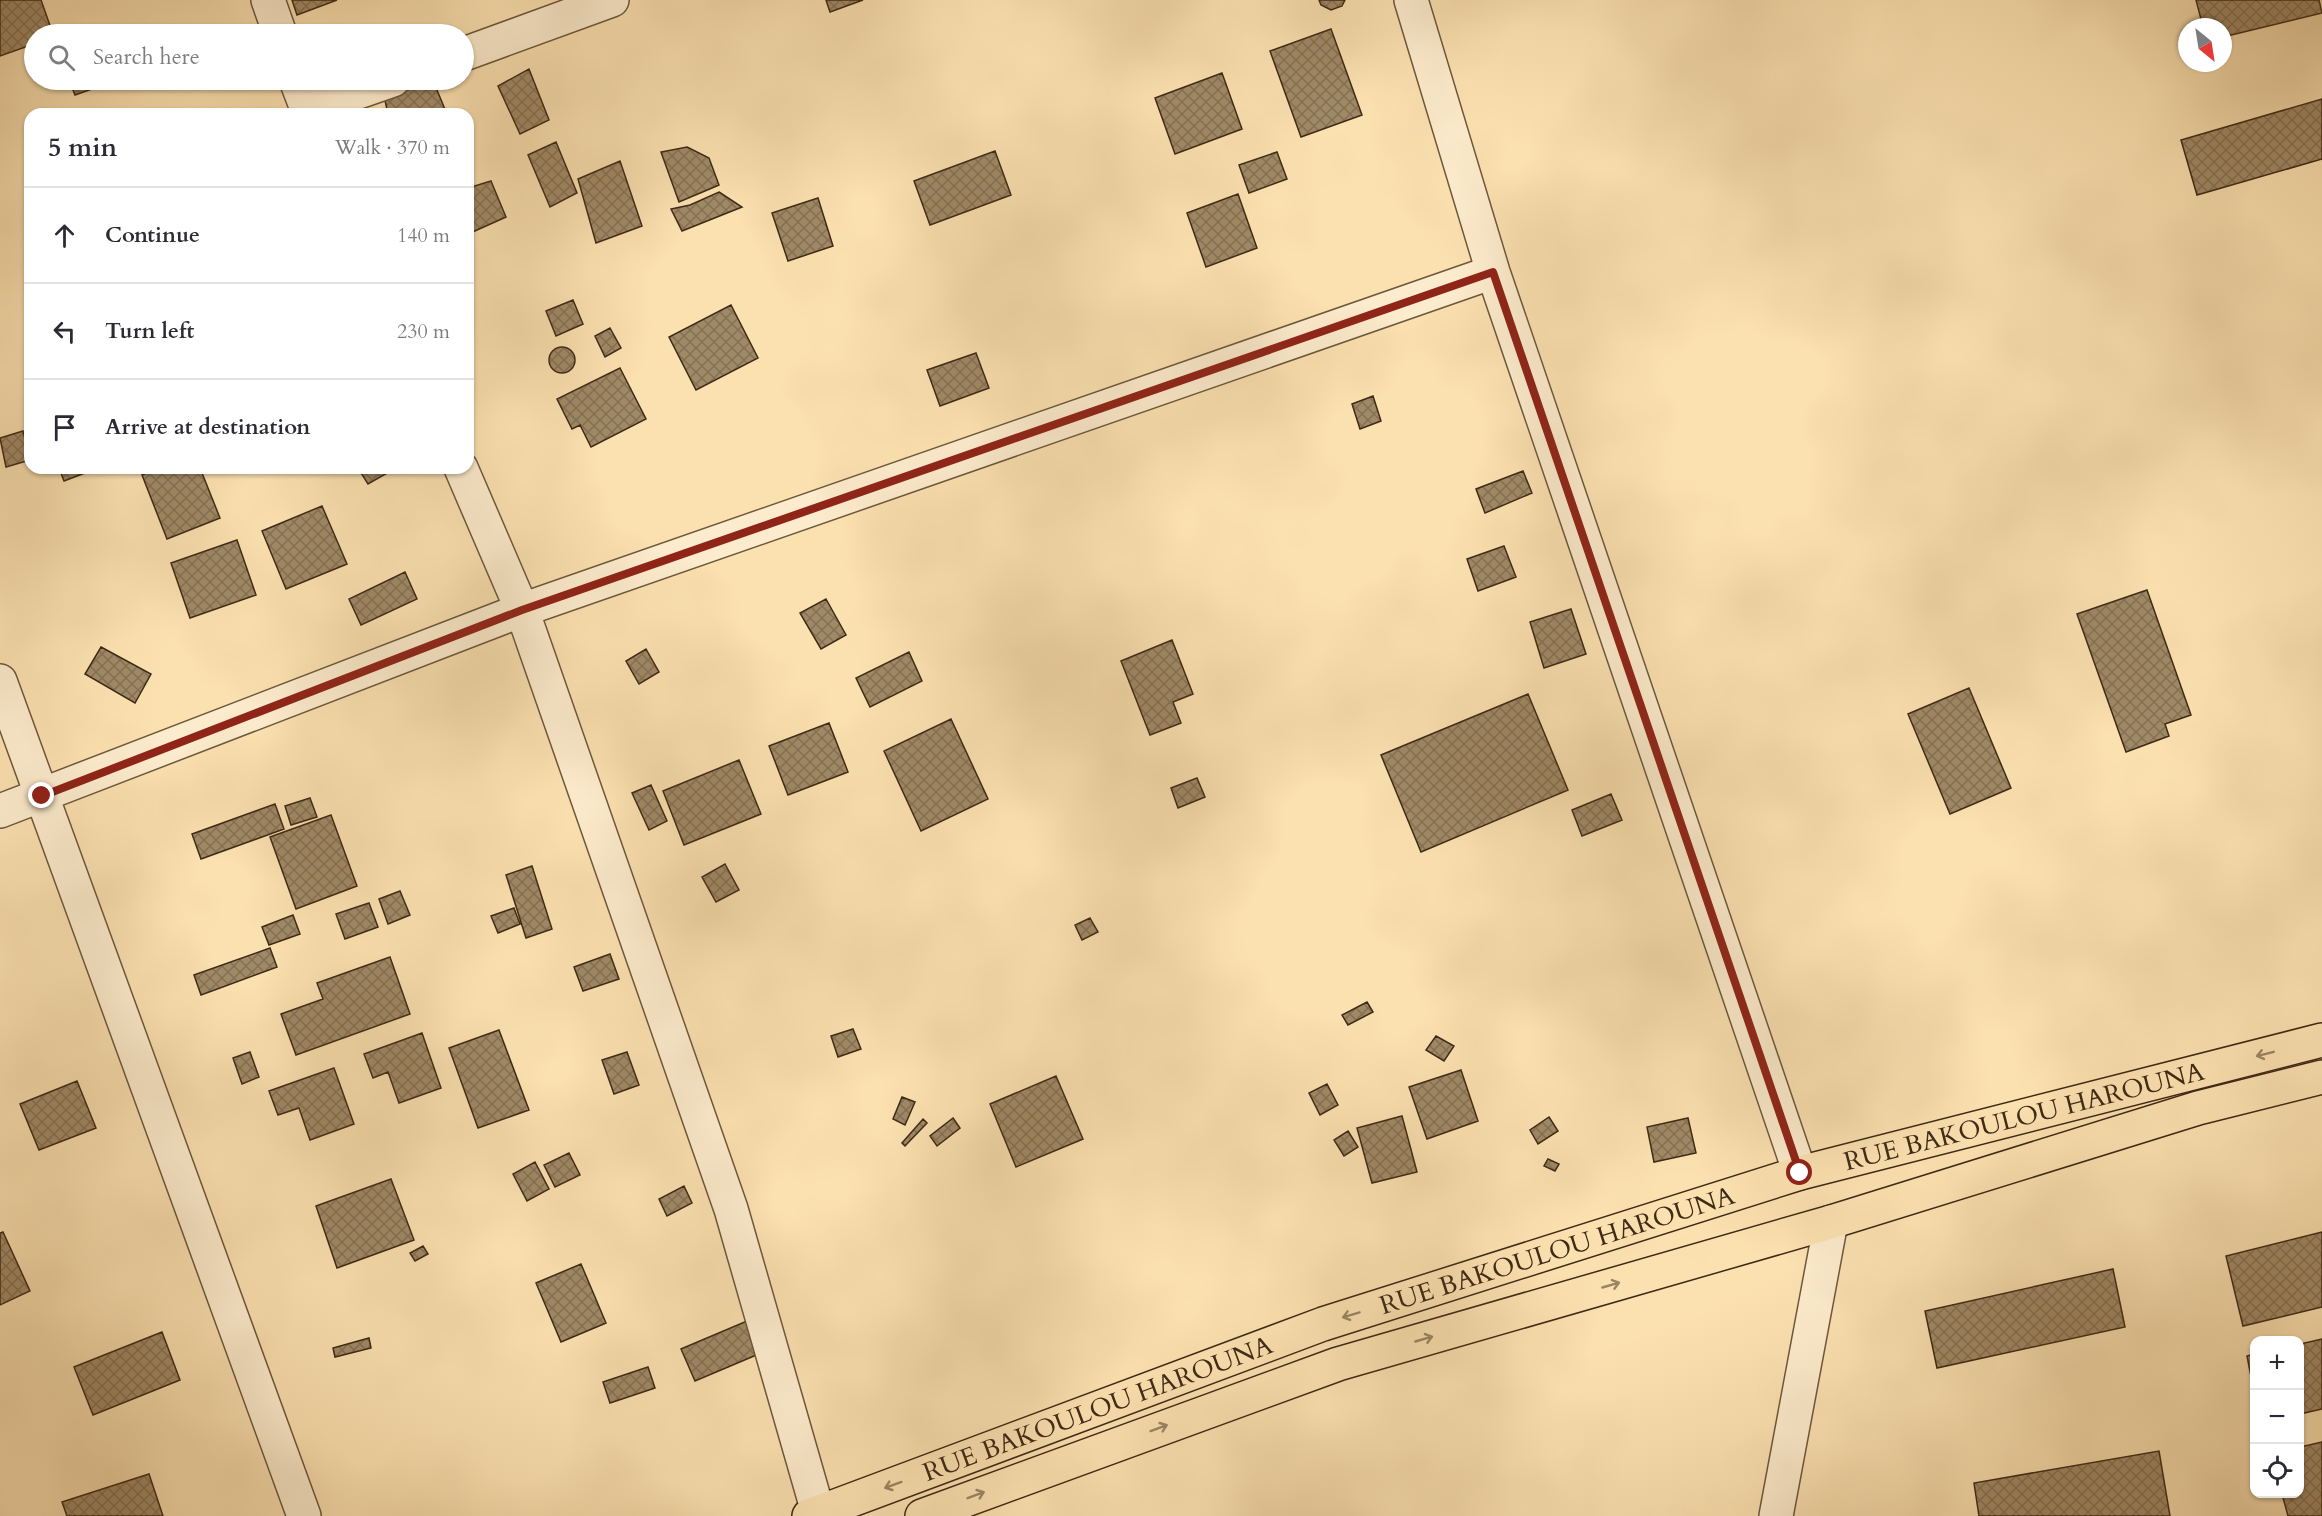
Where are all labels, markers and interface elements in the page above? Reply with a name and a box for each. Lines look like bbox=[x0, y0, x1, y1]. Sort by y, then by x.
north arrow bbox=[2178, 18, 2232, 72]
search box bbox=[24, 24, 474, 90]
icon: search bbox=[45, 41, 78, 74]
text: Search here bbox=[93, 42, 200, 72]
text: 5 min bbox=[48, 130, 117, 165]
text: Walk · 370 m bbox=[335, 134, 450, 161]
icon: ahead bbox=[48, 219, 81, 252]
text: Continue bbox=[105, 220, 200, 250]
text: 140 m bbox=[397, 222, 450, 249]
icon: left bbox=[48, 315, 81, 348]
text: Turn left bbox=[105, 316, 194, 346]
text: 230 m bbox=[397, 318, 450, 345]
icon: arrive bbox=[48, 411, 81, 444]
text: Arrive at destination bbox=[105, 412, 310, 442]
route end bbox=[28, 782, 54, 808]
one-way arrow bbox=[2256, 1049, 2275, 1061]
street label: RUE BAKOULOU HAROUNA bbox=[1840, 1054, 2208, 1179]
route start bbox=[1786, 1159, 1812, 1185]
street label: RUE BAKOULOU HAROUNA bbox=[1375, 1178, 1739, 1323]
one-way arrow bbox=[1601, 1279, 1620, 1290]
one-way arrow bbox=[1342, 1310, 1361, 1321]
street label: RUE BAKOULOU HAROUNA bbox=[918, 1327, 1278, 1490]
one-way arrow bbox=[1414, 1333, 1433, 1344]
map controls bbox=[2250, 1336, 2304, 1498]
button: + bbox=[2250, 1336, 2304, 1390]
button: − bbox=[2250, 1390, 2304, 1444]
one-way arrow bbox=[1149, 1422, 1168, 1433]
button: locate bbox=[2250, 1444, 2304, 1498]
one-way arrow bbox=[884, 1480, 903, 1491]
one-way arrow bbox=[966, 1488, 985, 1499]

